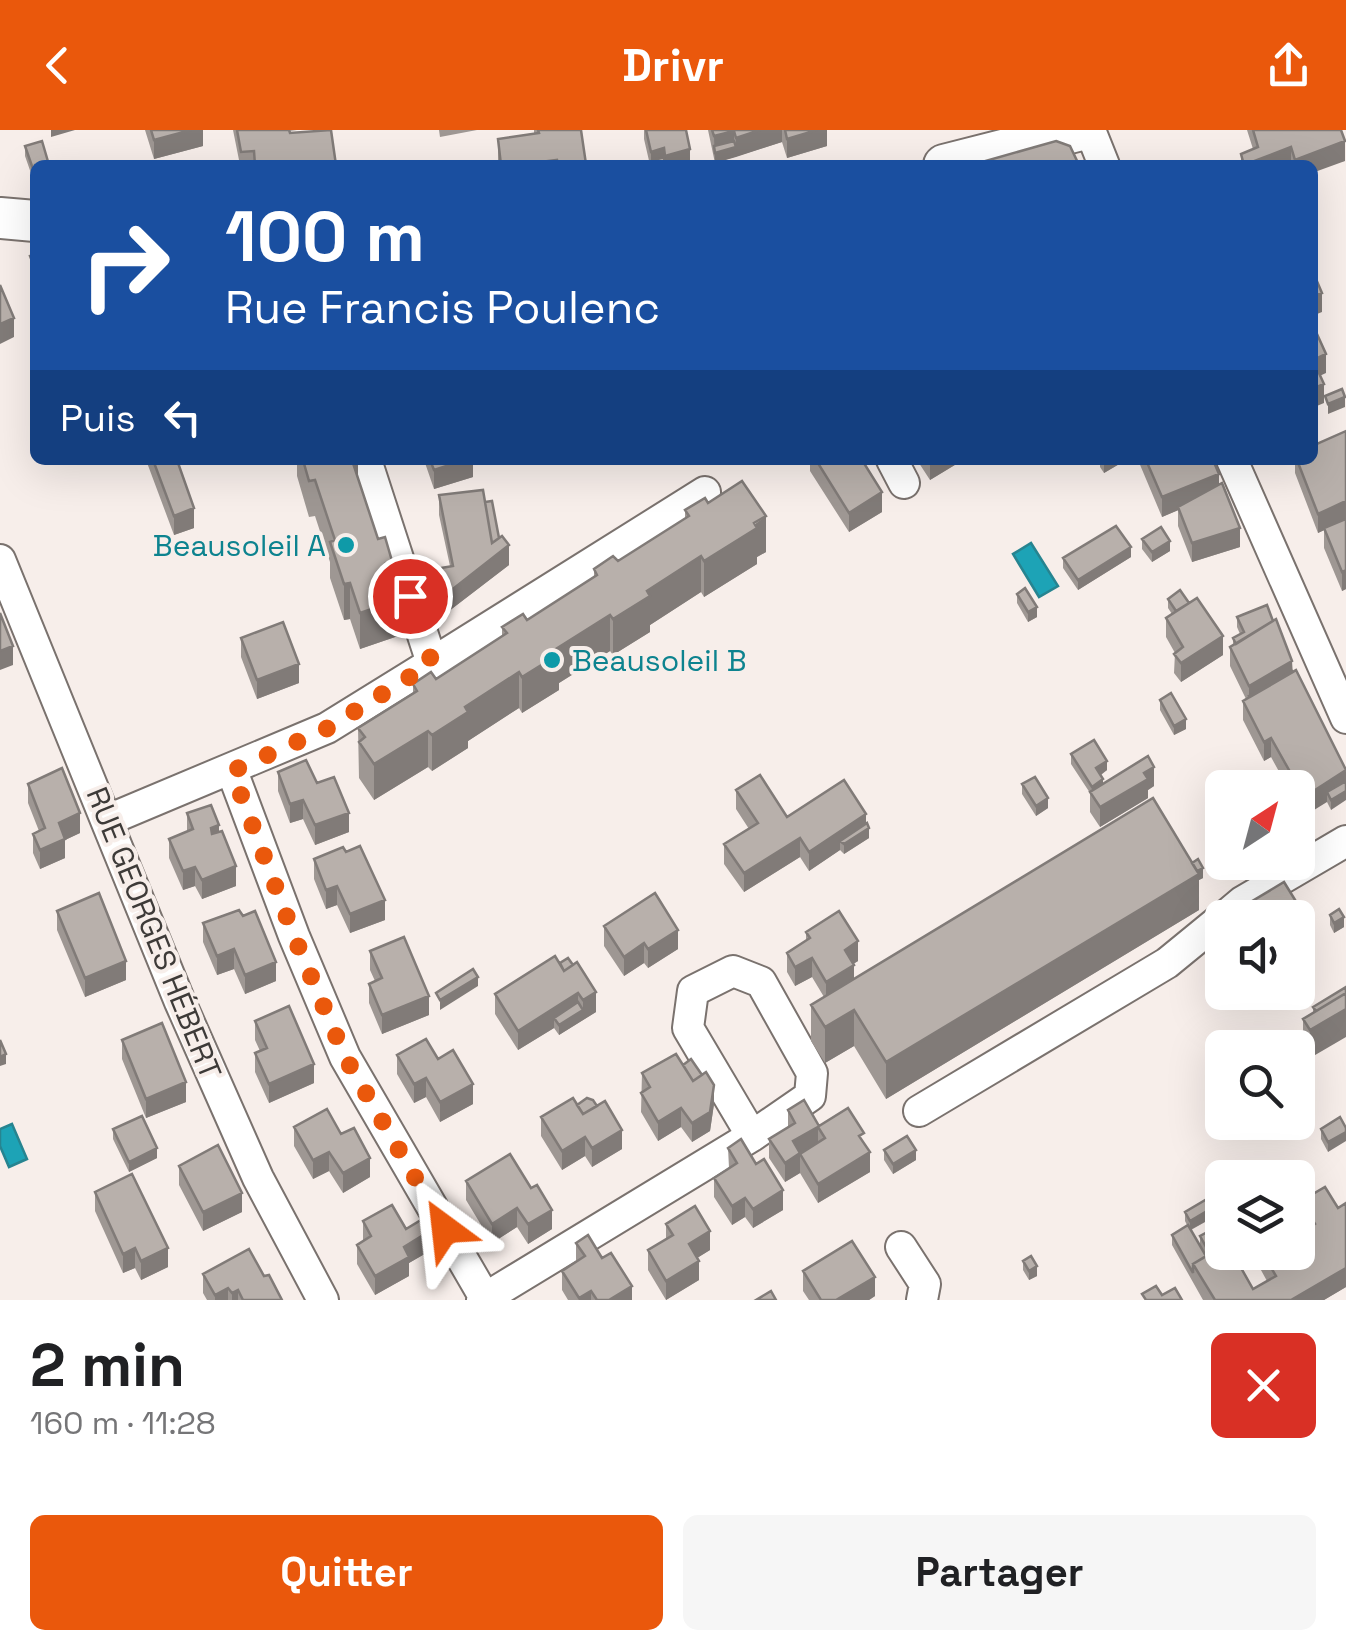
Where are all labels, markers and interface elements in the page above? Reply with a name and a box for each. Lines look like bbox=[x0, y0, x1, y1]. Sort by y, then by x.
text: Drivr bbox=[622, 37, 724, 94]
icon: back bbox=[30, 38, 85, 93]
icon: share bbox=[1261, 38, 1316, 93]
text: 100 m bbox=[225, 192, 425, 281]
icon: right bbox=[60, 200, 190, 330]
text: Rue Francis Poulenc bbox=[225, 279, 660, 336]
icon: left bbox=[155, 390, 210, 445]
text: Puis bbox=[60, 394, 135, 442]
place label: Beausoleil A bbox=[153, 526, 326, 565]
marker: Beausoleil A bbox=[335, 534, 357, 556]
pin bbox=[368, 554, 453, 639]
icon: arrive bbox=[383, 569, 438, 624]
place label: Beausoleil B bbox=[572, 641, 747, 680]
marker: Beausoleil B bbox=[541, 649, 563, 671]
north arrow bbox=[1205, 770, 1315, 880]
map controls bbox=[1205, 770, 1315, 1270]
street label: RUE GEORGES HÉBERT bbox=[78, 781, 230, 1085]
button: sound bbox=[1205, 900, 1315, 1010]
button: search bbox=[1205, 1030, 1315, 1140]
button: layers bbox=[1205, 1160, 1315, 1270]
position arrow bbox=[393, 1177, 497, 1281]
text: 2 min bbox=[30, 1327, 185, 1404]
button: close bbox=[1211, 1333, 1316, 1438]
text: 160 m · 11:28 bbox=[30, 1403, 216, 1443]
button: Quitter bbox=[30, 1515, 663, 1630]
button: Partager bbox=[683, 1515, 1316, 1630]

